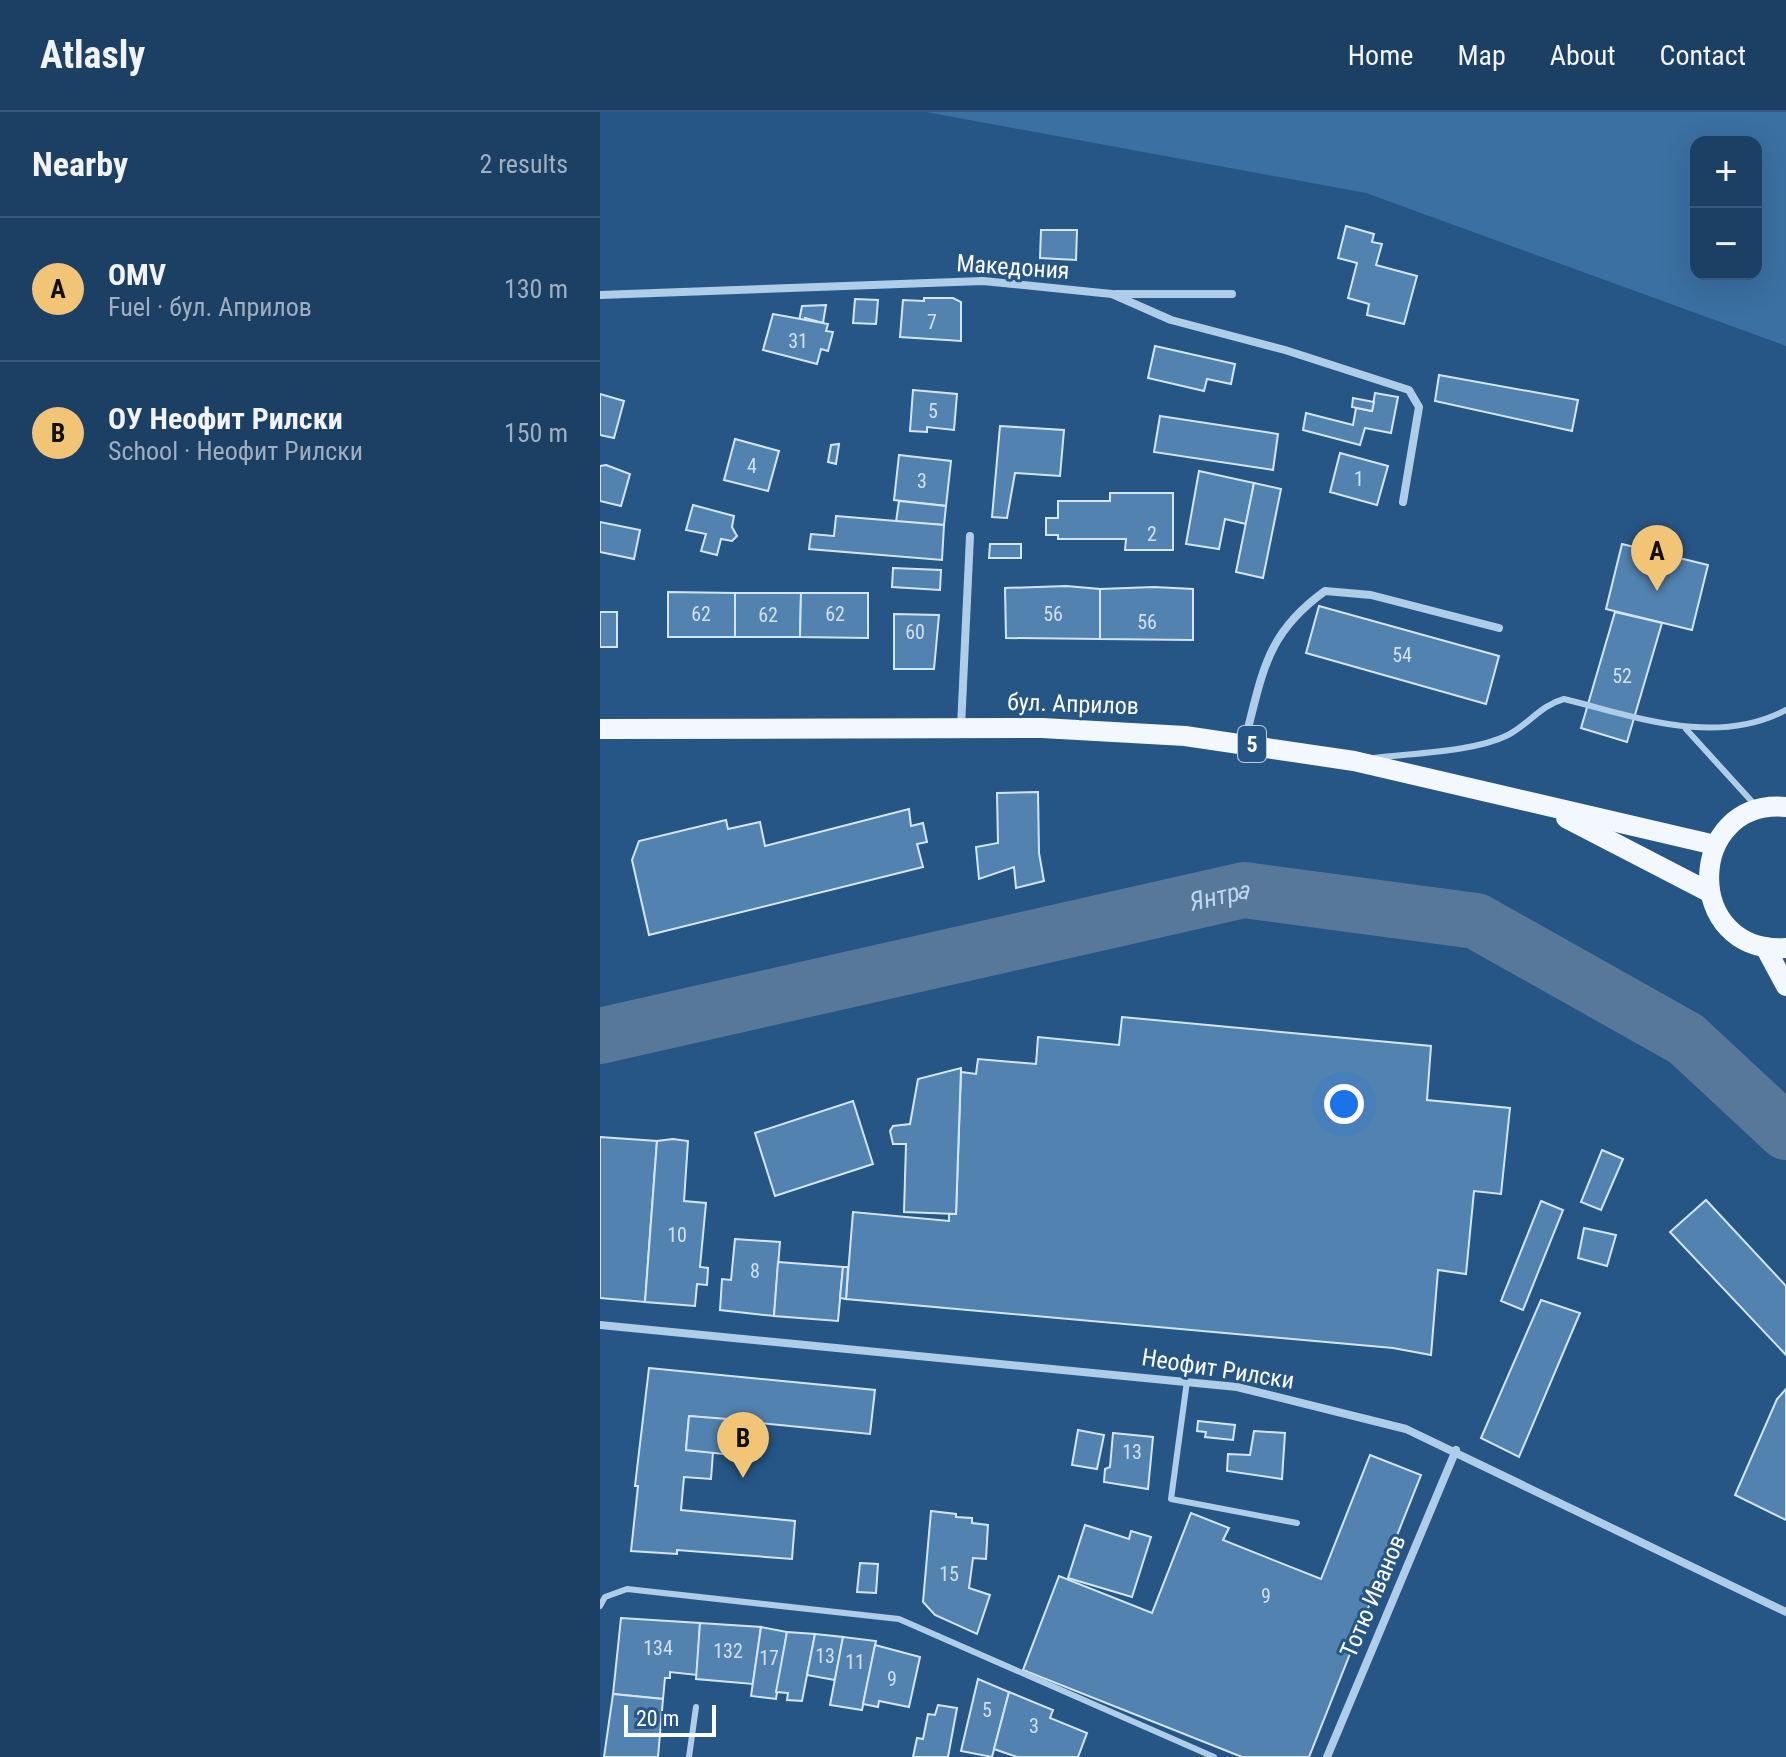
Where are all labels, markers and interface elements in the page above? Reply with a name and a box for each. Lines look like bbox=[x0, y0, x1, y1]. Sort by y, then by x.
text: Atlasly bbox=[40, 33, 145, 77]
text: Home bbox=[1348, 39, 1413, 72]
text: Map bbox=[1457, 39, 1506, 72]
text: About bbox=[1550, 39, 1616, 72]
text: Contact bbox=[1660, 39, 1746, 72]
map controls bbox=[1690, 136, 1762, 280]
button: + bbox=[1690, 136, 1762, 208]
text: Nearby bbox=[32, 144, 128, 184]
text: 2 results bbox=[479, 149, 568, 179]
button: − bbox=[1690, 208, 1762, 280]
street label: Македония bbox=[956, 249, 1070, 285]
text: OMV bbox=[108, 257, 166, 292]
text: A bbox=[50, 274, 66, 304]
text: 130 m bbox=[504, 274, 568, 304]
text: Fuel · бул. Априлов bbox=[108, 292, 312, 322]
house number: 7 bbox=[927, 310, 937, 334]
house number: 31 bbox=[788, 329, 808, 353]
house number: 5 bbox=[928, 399, 938, 423]
text: ОУ Неофит Рилски bbox=[108, 401, 343, 436]
text: B bbox=[51, 418, 65, 448]
text: 150 m bbox=[504, 418, 568, 448]
text: School · Неофит Рилски bbox=[108, 436, 363, 466]
house number: 4 bbox=[747, 454, 757, 478]
house number: 1 bbox=[1354, 467, 1364, 491]
house number: 3 bbox=[917, 469, 927, 493]
house number: 2 bbox=[1147, 522, 1157, 546]
pin: A bbox=[1631, 525, 1683, 591]
house number: 62 bbox=[691, 602, 711, 626]
house number: 62 bbox=[825, 602, 845, 626]
house number: 56 bbox=[1043, 602, 1063, 626]
house number: 62 bbox=[758, 603, 778, 627]
house number: 56 bbox=[1137, 610, 1157, 634]
house number: 60 bbox=[905, 620, 925, 644]
house number: 54 bbox=[1392, 643, 1412, 667]
house number: 52 bbox=[1612, 664, 1632, 688]
street label: бул. Априлов bbox=[1007, 688, 1139, 720]
road number: 5 bbox=[1238, 726, 1266, 762]
water label: Янтра bbox=[1186, 874, 1253, 917]
your location bbox=[1324, 1084, 1364, 1124]
house number: 10 bbox=[667, 1223, 687, 1247]
house number: 8 bbox=[750, 1259, 760, 1283]
street label: Неофит Рилски bbox=[1140, 1343, 1296, 1395]
pin: B bbox=[717, 1412, 769, 1478]
house number: 13 bbox=[1122, 1440, 1142, 1464]
street label: Тотю Иванов bbox=[1335, 1530, 1411, 1662]
house number: 15 bbox=[939, 1562, 959, 1586]
house number: 9 bbox=[1261, 1584, 1271, 1608]
house number: 134 bbox=[643, 1636, 673, 1660]
house number: 132 bbox=[713, 1639, 743, 1663]
house number: 13 bbox=[815, 1644, 835, 1668]
house number: 17 bbox=[759, 1646, 779, 1670]
house number: 11 bbox=[845, 1650, 865, 1674]
house number: 9 bbox=[887, 1667, 897, 1691]
house number: 5 bbox=[982, 1698, 992, 1722]
scale bar bbox=[624, 1701, 716, 1737]
text: 20 m bbox=[636, 1706, 679, 1731]
house number: 3 bbox=[1029, 1714, 1039, 1738]

